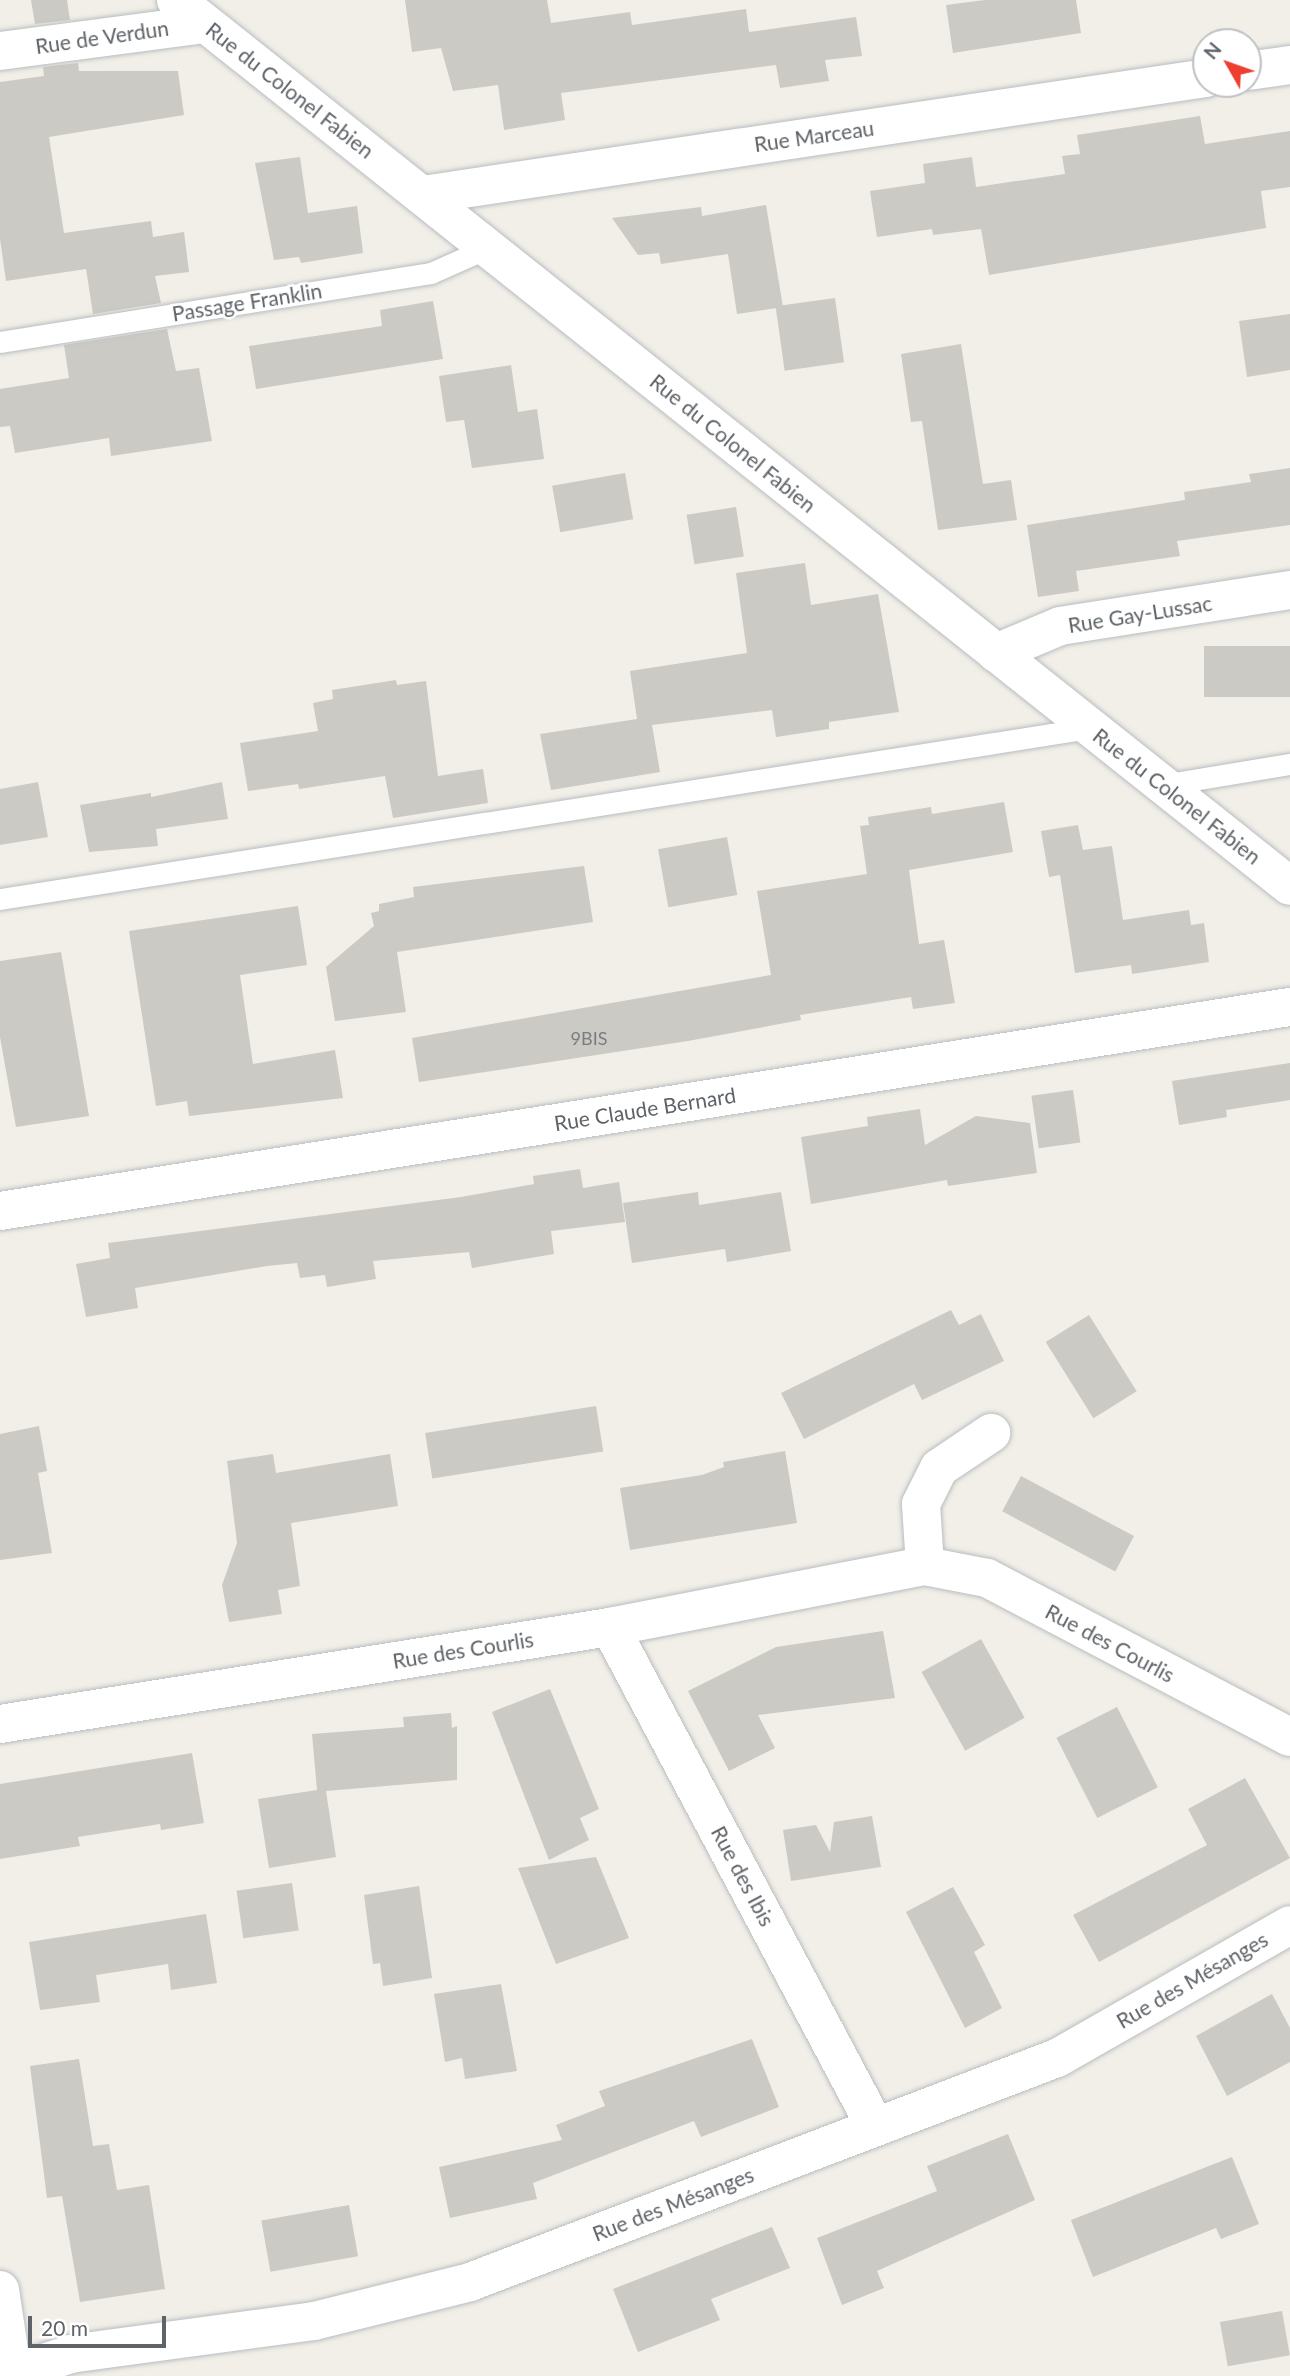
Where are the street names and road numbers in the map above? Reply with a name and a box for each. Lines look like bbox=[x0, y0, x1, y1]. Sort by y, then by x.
street label: Rue de Verdun bbox=[33, 15, 171, 59]
street label: Rue du Colonel Fabien bbox=[201, 17, 379, 163]
street label: Rue Marceau bbox=[752, 115, 876, 157]
street label: Passage Franklin bbox=[170, 278, 324, 326]
street label: Rue du Colonel Fabien bbox=[645, 368, 821, 518]
street label: Rue Gay-Lussac bbox=[1066, 590, 1214, 638]
street label: Rue du Colonel Fabien bbox=[1088, 723, 1266, 869]
street label: Rue Claude Bernard bbox=[552, 1082, 738, 1136]
street label: Rue des Courlis bbox=[1041, 1598, 1179, 1688]
street label: Rue des Courlis bbox=[391, 1626, 535, 1674]
street label: Rue des Ibis bbox=[706, 1822, 780, 1930]
street label: Rue des Mésanges bbox=[1112, 1926, 1272, 2034]
street label: Rue des Mésanges bbox=[589, 2162, 757, 2246]

